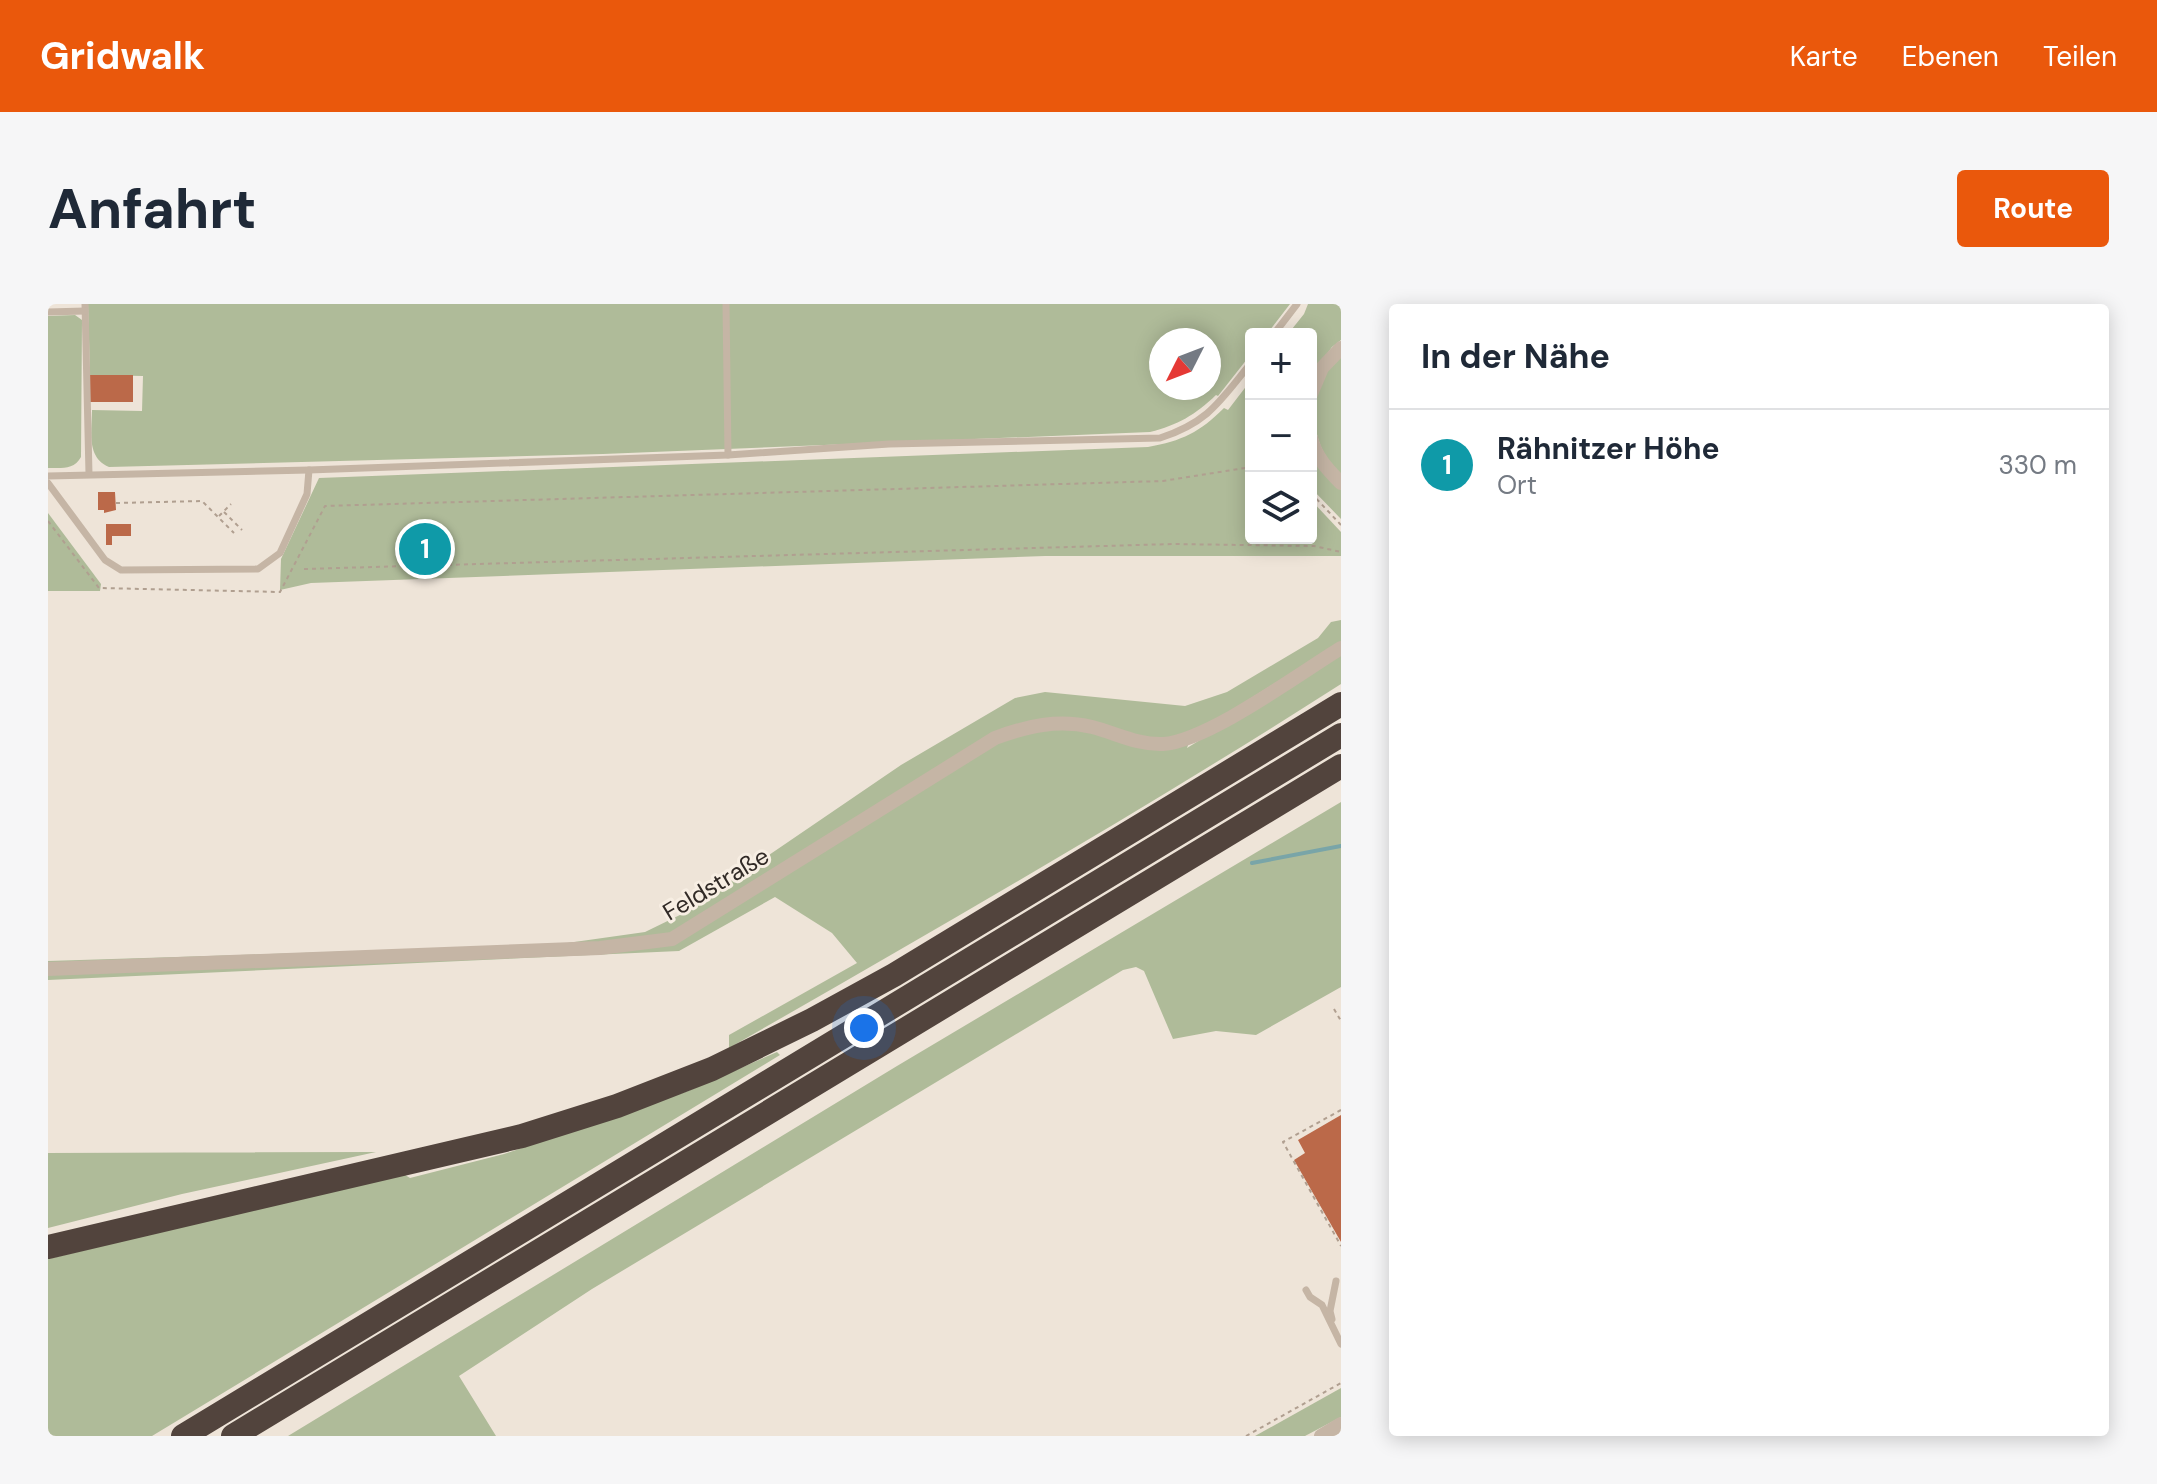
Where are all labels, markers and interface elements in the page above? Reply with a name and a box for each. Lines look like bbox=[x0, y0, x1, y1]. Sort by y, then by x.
text: Gridwalk bbox=[40, 31, 205, 81]
text: Karte bbox=[1790, 38, 1858, 75]
text: Ebenen bbox=[1902, 38, 1999, 75]
text: Teilen bbox=[2043, 38, 2117, 75]
button: Route bbox=[1957, 170, 2109, 247]
text: Anfahrt bbox=[48, 172, 257, 245]
north arrow bbox=[1149, 328, 1221, 400]
map controls bbox=[1245, 328, 1317, 544]
button: + bbox=[1245, 328, 1317, 400]
text: In der Nähe bbox=[1421, 334, 1610, 379]
button: − bbox=[1245, 400, 1317, 472]
text: Rähnitzer Höhe bbox=[1497, 429, 1720, 468]
text: 1 bbox=[1442, 448, 1452, 482]
text: 330 m bbox=[1998, 448, 2077, 482]
text: Ort bbox=[1497, 468, 1537, 502]
button: layers bbox=[1245, 472, 1317, 544]
pin: 1 bbox=[399, 519, 451, 579]
street label: Feldstraße bbox=[657, 840, 774, 927]
your location bbox=[844, 1008, 884, 1048]

